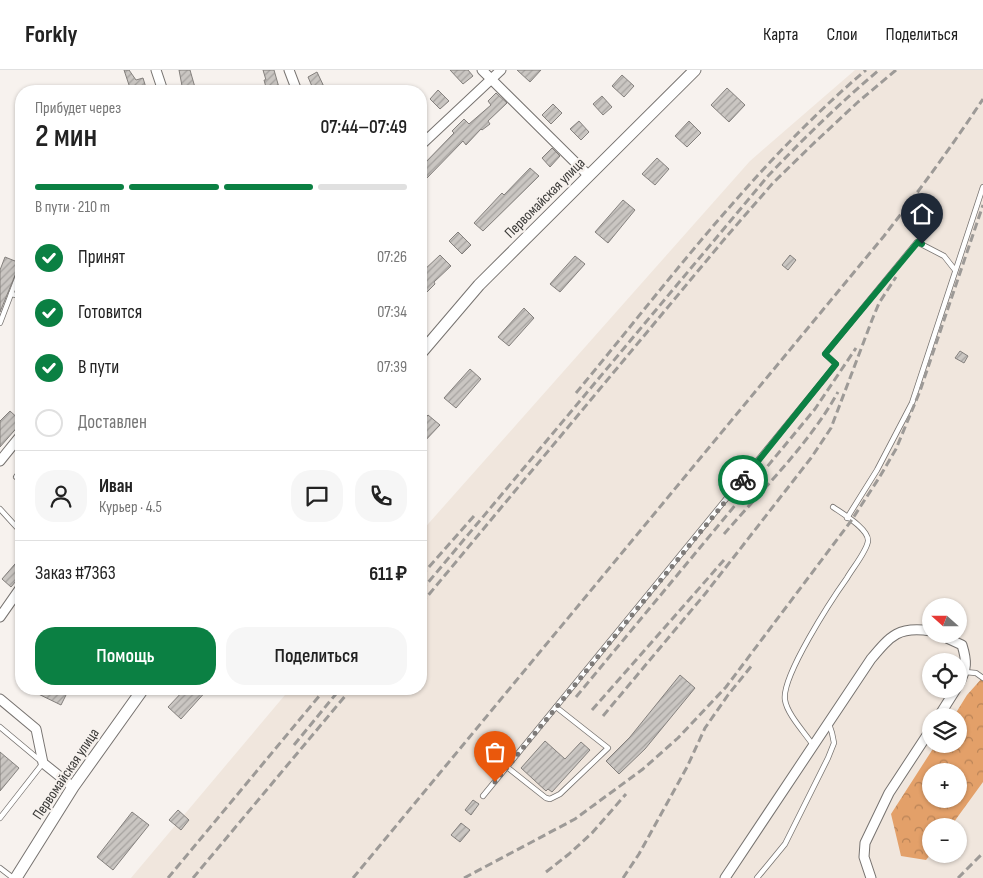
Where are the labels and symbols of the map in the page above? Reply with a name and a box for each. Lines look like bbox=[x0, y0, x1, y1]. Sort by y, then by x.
street label: Первомайская улица bbox=[501, 154, 589, 242]
pin bbox=[901, 193, 943, 244]
courier bbox=[718, 455, 768, 505]
north arrow bbox=[922, 598, 968, 642]
street label: Первомайская улица bbox=[28, 724, 104, 823]
pin bbox=[474, 731, 516, 782]

